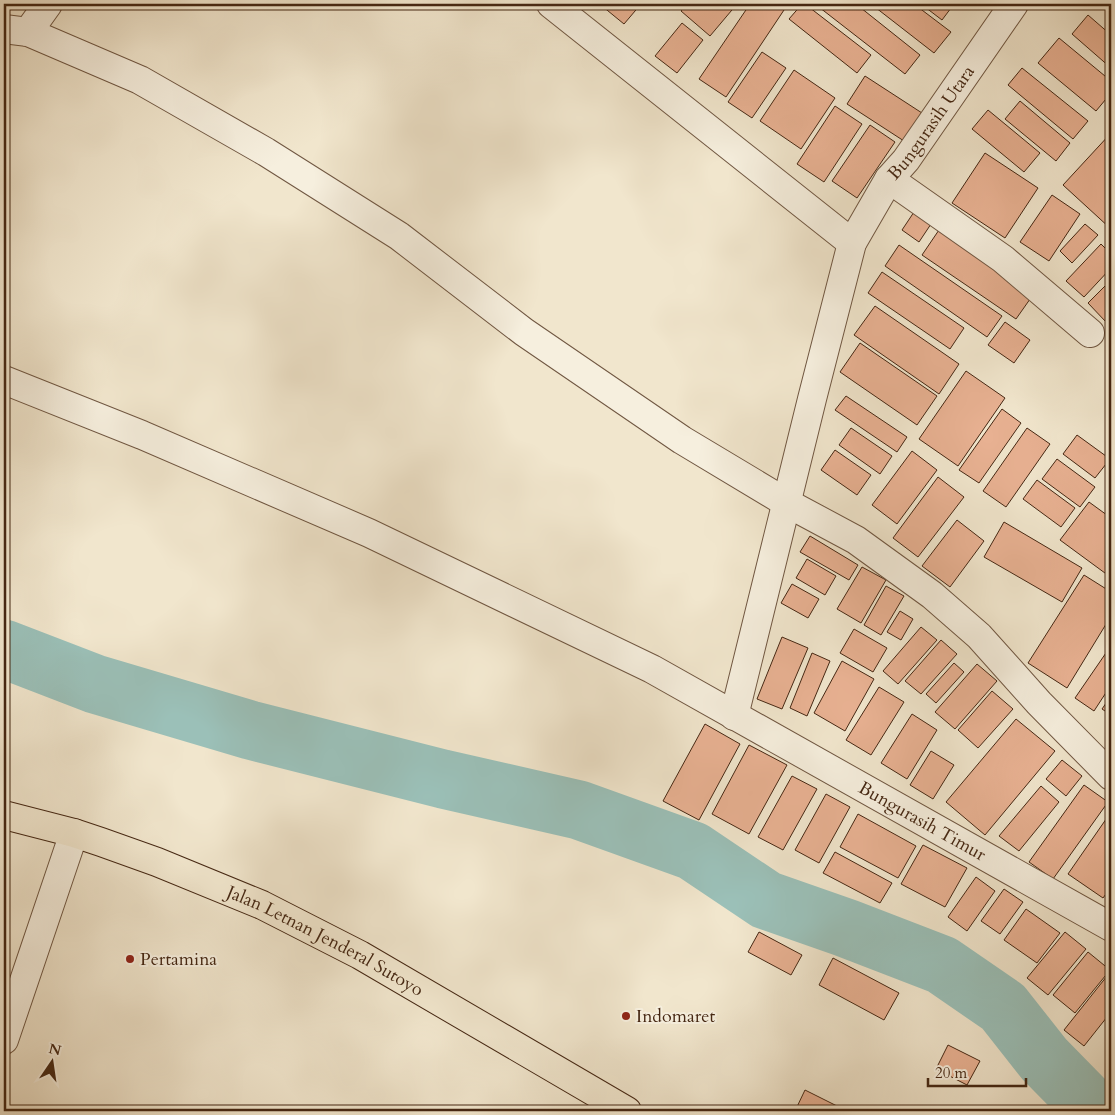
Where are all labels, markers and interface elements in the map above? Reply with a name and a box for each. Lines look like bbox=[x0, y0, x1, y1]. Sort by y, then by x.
street label: Bungurasih Utara bbox=[882, 60, 980, 185]
street label: Bungurasih Timur bbox=[854, 775, 991, 867]
street label: Jalan Letnan Jenderal Sutoyo bbox=[220, 878, 428, 1002]
place label: Pertamina bbox=[140, 947, 217, 972]
marker: Pertamina bbox=[124, 953, 136, 965]
place label: Indomaret bbox=[636, 1004, 715, 1029]
marker: Indomaret bbox=[620, 1010, 632, 1022]
north arrow bbox=[28, 1038, 78, 1088]
text: N bbox=[47, 1039, 63, 1060]
scale bar bbox=[928, 1055, 1025, 1087]
text: 20 m bbox=[935, 1063, 967, 1083]

